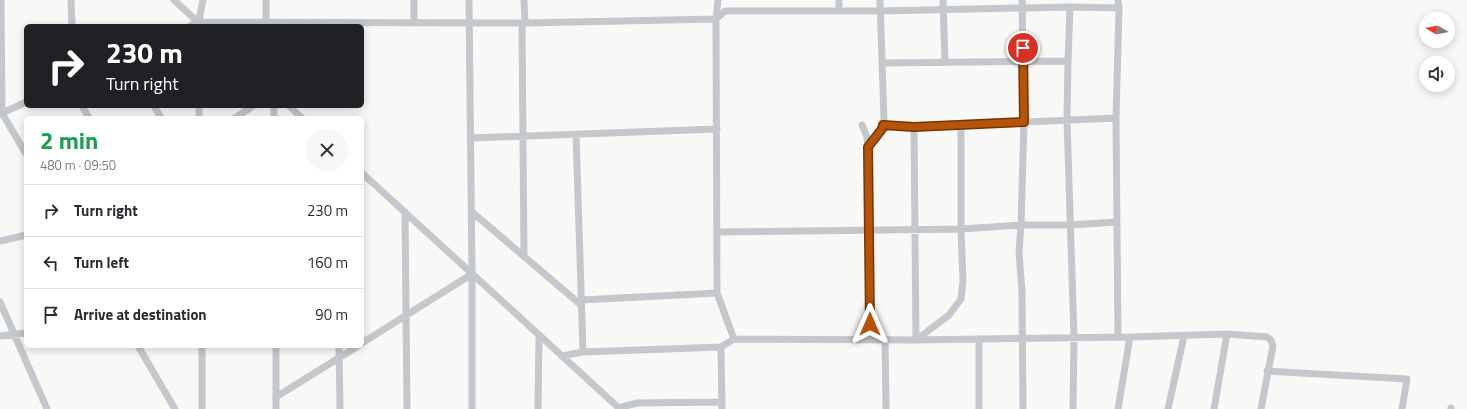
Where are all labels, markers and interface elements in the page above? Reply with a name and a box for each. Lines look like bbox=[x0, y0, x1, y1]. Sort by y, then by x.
north arrow bbox=[1419, 12, 1455, 48]
map controls bbox=[1419, 12, 1455, 92]
text: 230 m bbox=[106, 31, 183, 74]
pin bbox=[1006, 31, 1040, 65]
icon: arrive bbox=[1012, 37, 1034, 59]
icon: right bbox=[40, 40, 92, 92]
button: sound bbox=[1419, 56, 1455, 92]
text: Turn right bbox=[106, 70, 179, 97]
text: 2 min bbox=[40, 122, 98, 158]
button: close bbox=[306, 129, 348, 171]
text: 480 m · 09:50 bbox=[40, 155, 116, 175]
text: Turn right bbox=[74, 199, 138, 222]
text: 230 m bbox=[307, 199, 348, 222]
icon: right bbox=[40, 200, 62, 222]
text: Turn left bbox=[74, 251, 129, 274]
text: 160 m bbox=[307, 251, 348, 274]
icon: left bbox=[40, 252, 62, 274]
text: Arrive at destination bbox=[74, 303, 207, 326]
text: 90 m bbox=[315, 303, 348, 326]
position arrow bbox=[849, 303, 891, 345]
icon: arrive bbox=[40, 304, 62, 326]

